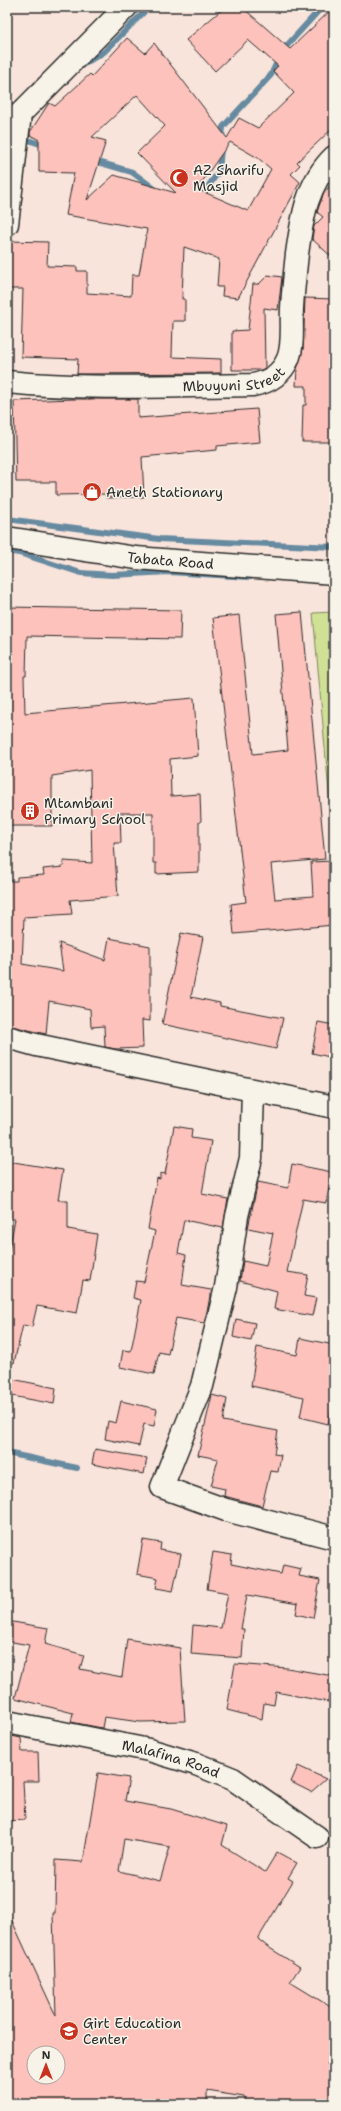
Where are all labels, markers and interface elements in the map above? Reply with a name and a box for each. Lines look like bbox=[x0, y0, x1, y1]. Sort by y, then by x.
place label: AZ Sharifu Masjid bbox=[193, 161, 264, 195]
mosque icon: AZ Sharifu Masjid bbox=[168, 167, 190, 189]
street label: Mbuyuni Street bbox=[183, 363, 289, 395]
shop icon: Aneth Stationary bbox=[81, 481, 103, 503]
place label: Aneth Stationary bbox=[106, 483, 223, 501]
street label: Tabata Road bbox=[126, 548, 214, 573]
place label: Mtambani Primary School bbox=[44, 794, 146, 828]
building icon: Mtambani Primary School bbox=[19, 800, 41, 822]
street label: Malafina Road bbox=[120, 1736, 223, 1782]
place label: Girt Education Center bbox=[83, 2014, 182, 2048]
school or university icon: Girt Education Center bbox=[58, 2020, 80, 2042]
north arrow bbox=[26, 2045, 66, 2085]
text: N bbox=[42, 2048, 51, 2063]

